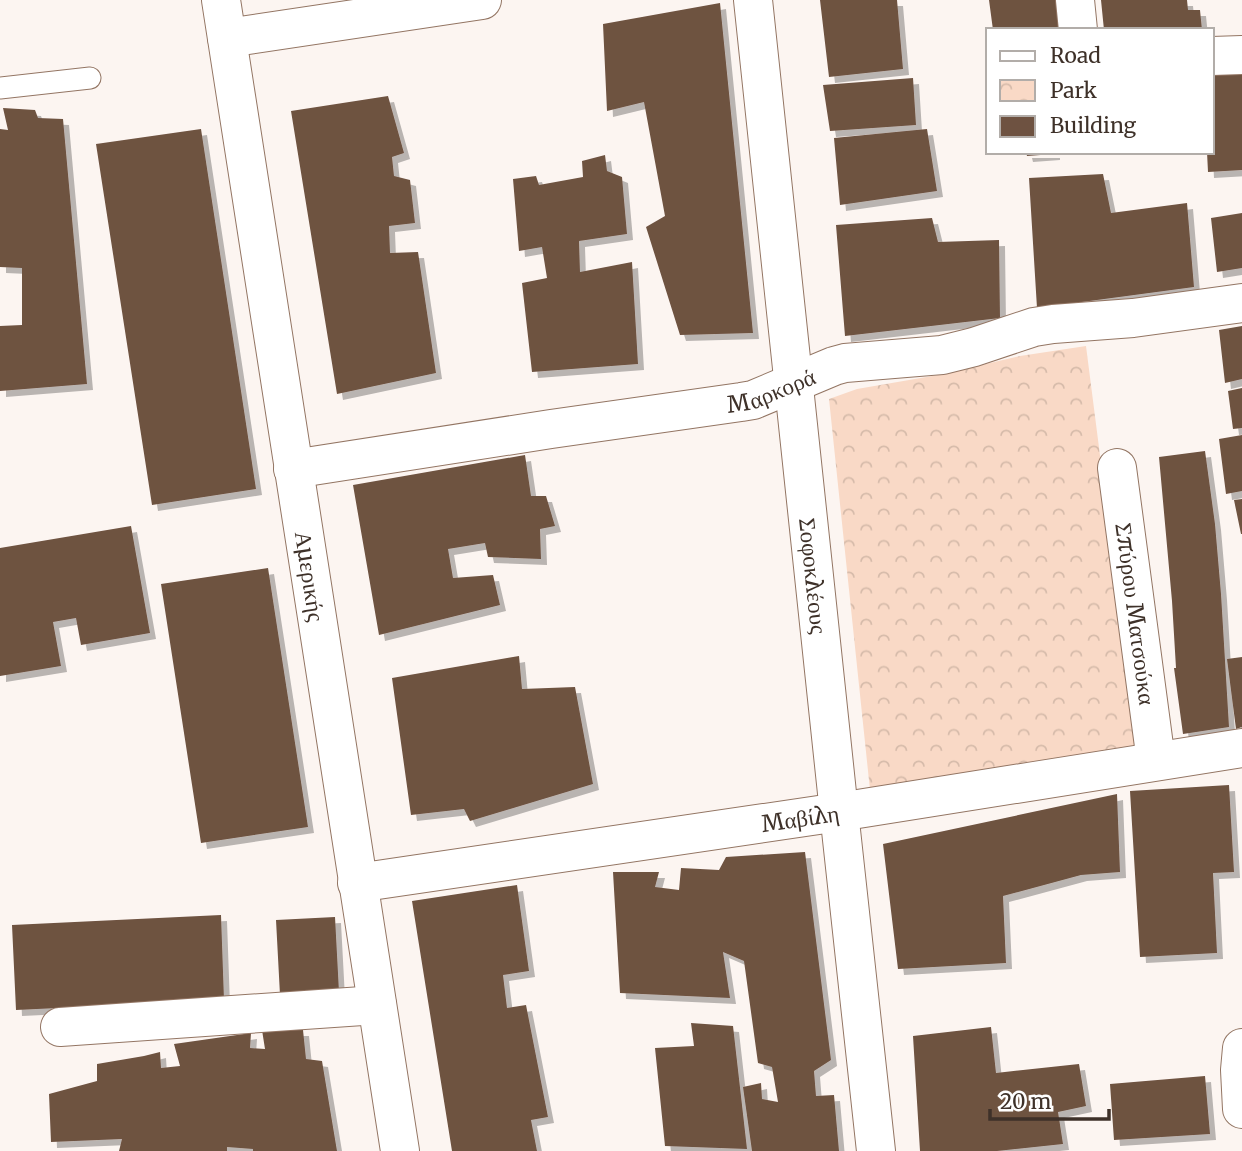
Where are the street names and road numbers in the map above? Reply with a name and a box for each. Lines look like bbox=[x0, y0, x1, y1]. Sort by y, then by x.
street label: Μαρκορά bbox=[725, 361, 820, 418]
street label: Σοφοκλέους bbox=[793, 516, 835, 635]
street label: Σπύρου Ματσούκα bbox=[1110, 521, 1163, 707]
street label: Αμερικής bbox=[289, 529, 332, 623]
street label: Μαβίλη bbox=[759, 798, 841, 838]

